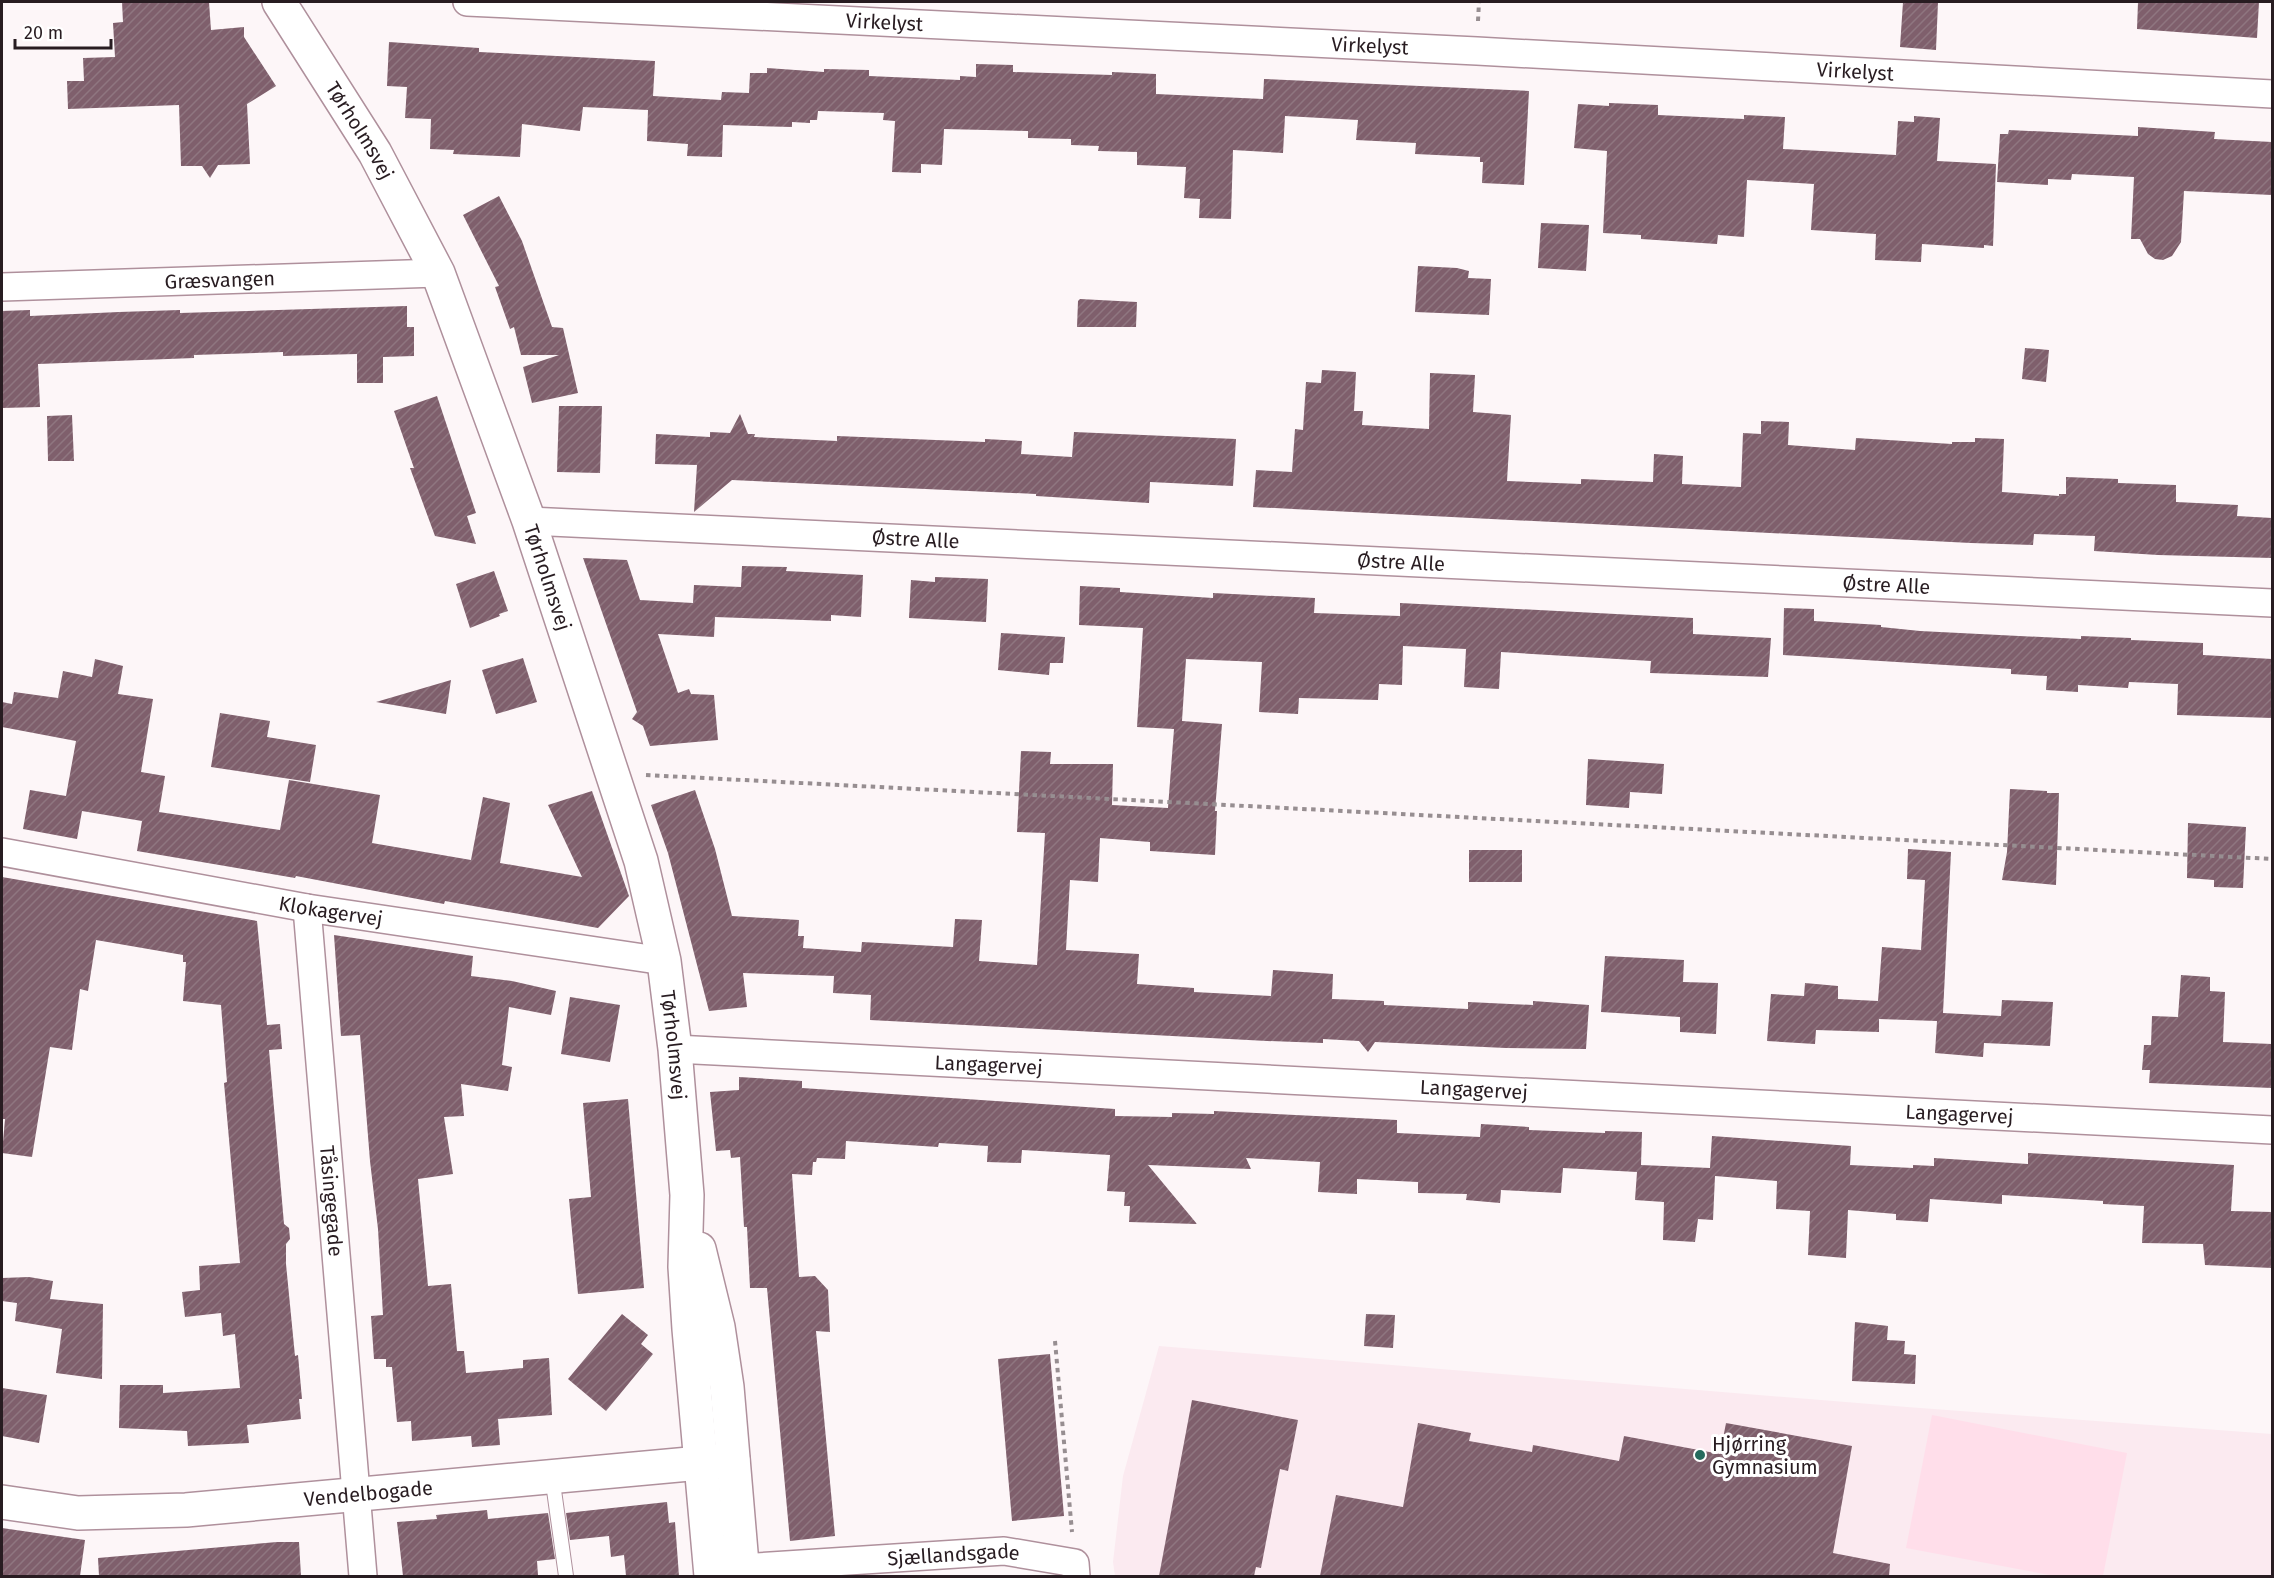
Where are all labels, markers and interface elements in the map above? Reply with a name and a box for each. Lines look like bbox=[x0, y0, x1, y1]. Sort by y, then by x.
street label: Virkelyst bbox=[845, 8, 925, 36]
scale bar bbox=[15, 12, 111, 50]
text: 20 m bbox=[24, 22, 63, 44]
street label: Virkelyst bbox=[1331, 32, 1410, 60]
street label: Virkelyst bbox=[1816, 57, 1895, 86]
street label: Tørholmsvej bbox=[321, 77, 399, 184]
street label: Græsvangen bbox=[164, 266, 276, 294]
street label: Tørholmsvej bbox=[519, 521, 576, 634]
street label: Østre Alle bbox=[871, 525, 960, 553]
street label: Østre Alle bbox=[1357, 548, 1445, 576]
street label: Østre Alle bbox=[1842, 571, 1931, 599]
street label: Klokagervej bbox=[277, 891, 384, 931]
street label: Tørholmsvej bbox=[656, 989, 691, 1101]
street label: Langagervej bbox=[934, 1050, 1043, 1080]
street label: Langagervej bbox=[1419, 1075, 1529, 1104]
street label: Langagervej bbox=[1905, 1099, 2014, 1129]
street label: Tåsingegade bbox=[315, 1144, 348, 1258]
place label: Hjørring Gymnasium bbox=[1712, 1432, 1818, 1479]
marker: Hjørring Gymnasium bbox=[1693, 1448, 1707, 1462]
street label: Vendelbogade bbox=[303, 1475, 434, 1511]
street label: Sjællandsgade bbox=[886, 1539, 1022, 1570]

